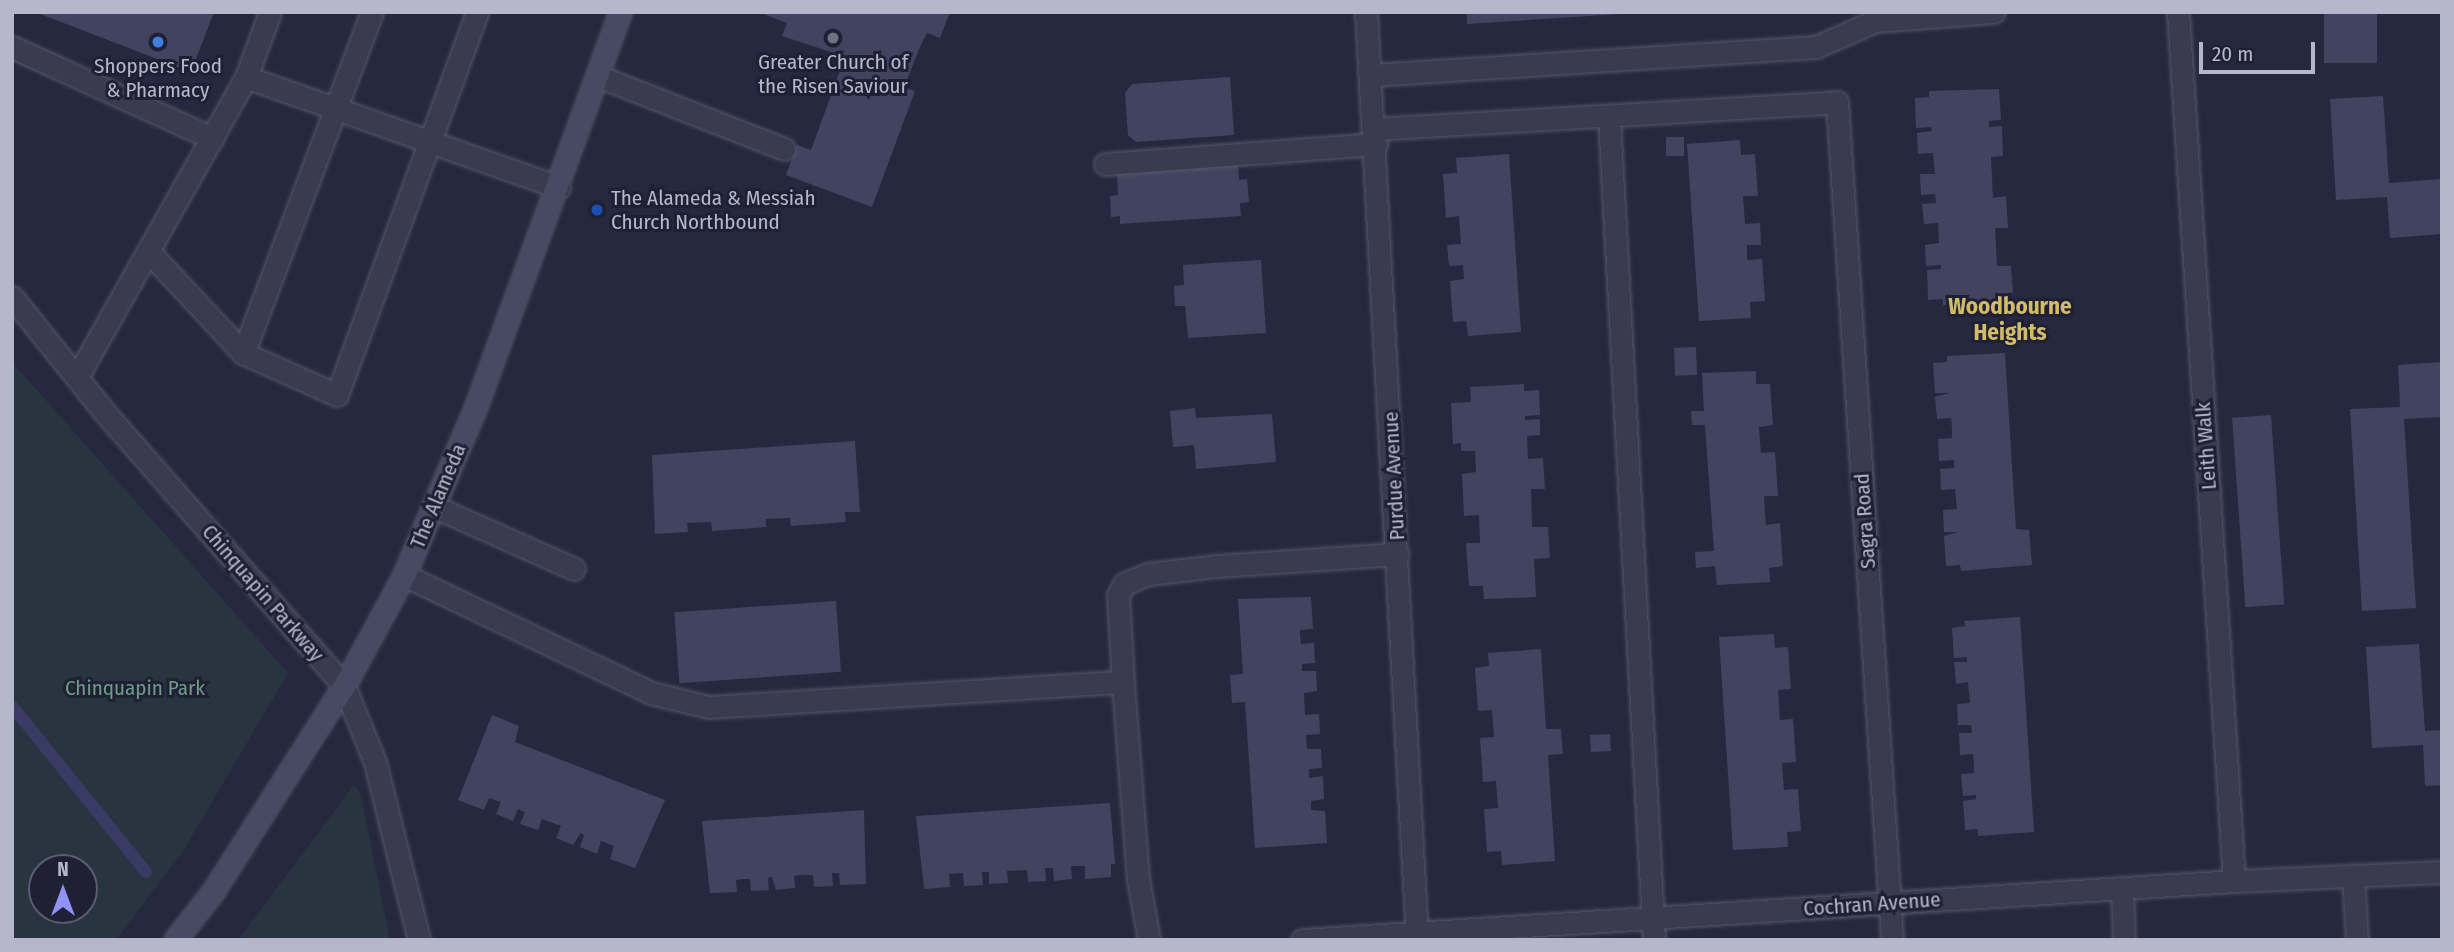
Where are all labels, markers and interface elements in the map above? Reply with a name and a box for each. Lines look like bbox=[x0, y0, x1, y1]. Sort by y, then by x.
scale bar bbox=[2202, 28, 2318, 72]
marker: Greater Church of the Risen Saviour bbox=[825, 30, 841, 46]
marker: Shoppers Food & Pharmacy bbox=[150, 34, 166, 50]
text: 20 m bbox=[2212, 41, 2253, 67]
place label: Greater Church of the Risen Saviour bbox=[758, 49, 908, 99]
place label: Shoppers Food & Pharmacy bbox=[94, 53, 222, 103]
place label: The Alameda & Messiah Church Northbound bbox=[611, 185, 815, 235]
marker: The Alameda & Messiah Church Northbound bbox=[589, 202, 605, 218]
district label: Woodbourne Heights bbox=[1948, 292, 2072, 346]
street label: Leith Walk bbox=[2190, 401, 2222, 491]
street label: Purdue Avenue bbox=[1378, 411, 1410, 541]
street label: The Alameda bbox=[405, 440, 471, 552]
street label: Sagra Road bbox=[1849, 472, 1881, 570]
street label: Chinquapin Parkway bbox=[197, 519, 329, 667]
park label: Chinquapin Park bbox=[65, 675, 205, 701]
north arrow bbox=[28, 854, 98, 924]
text: N bbox=[57, 858, 69, 881]
street label: Cochran Avenue bbox=[1803, 887, 1941, 921]

